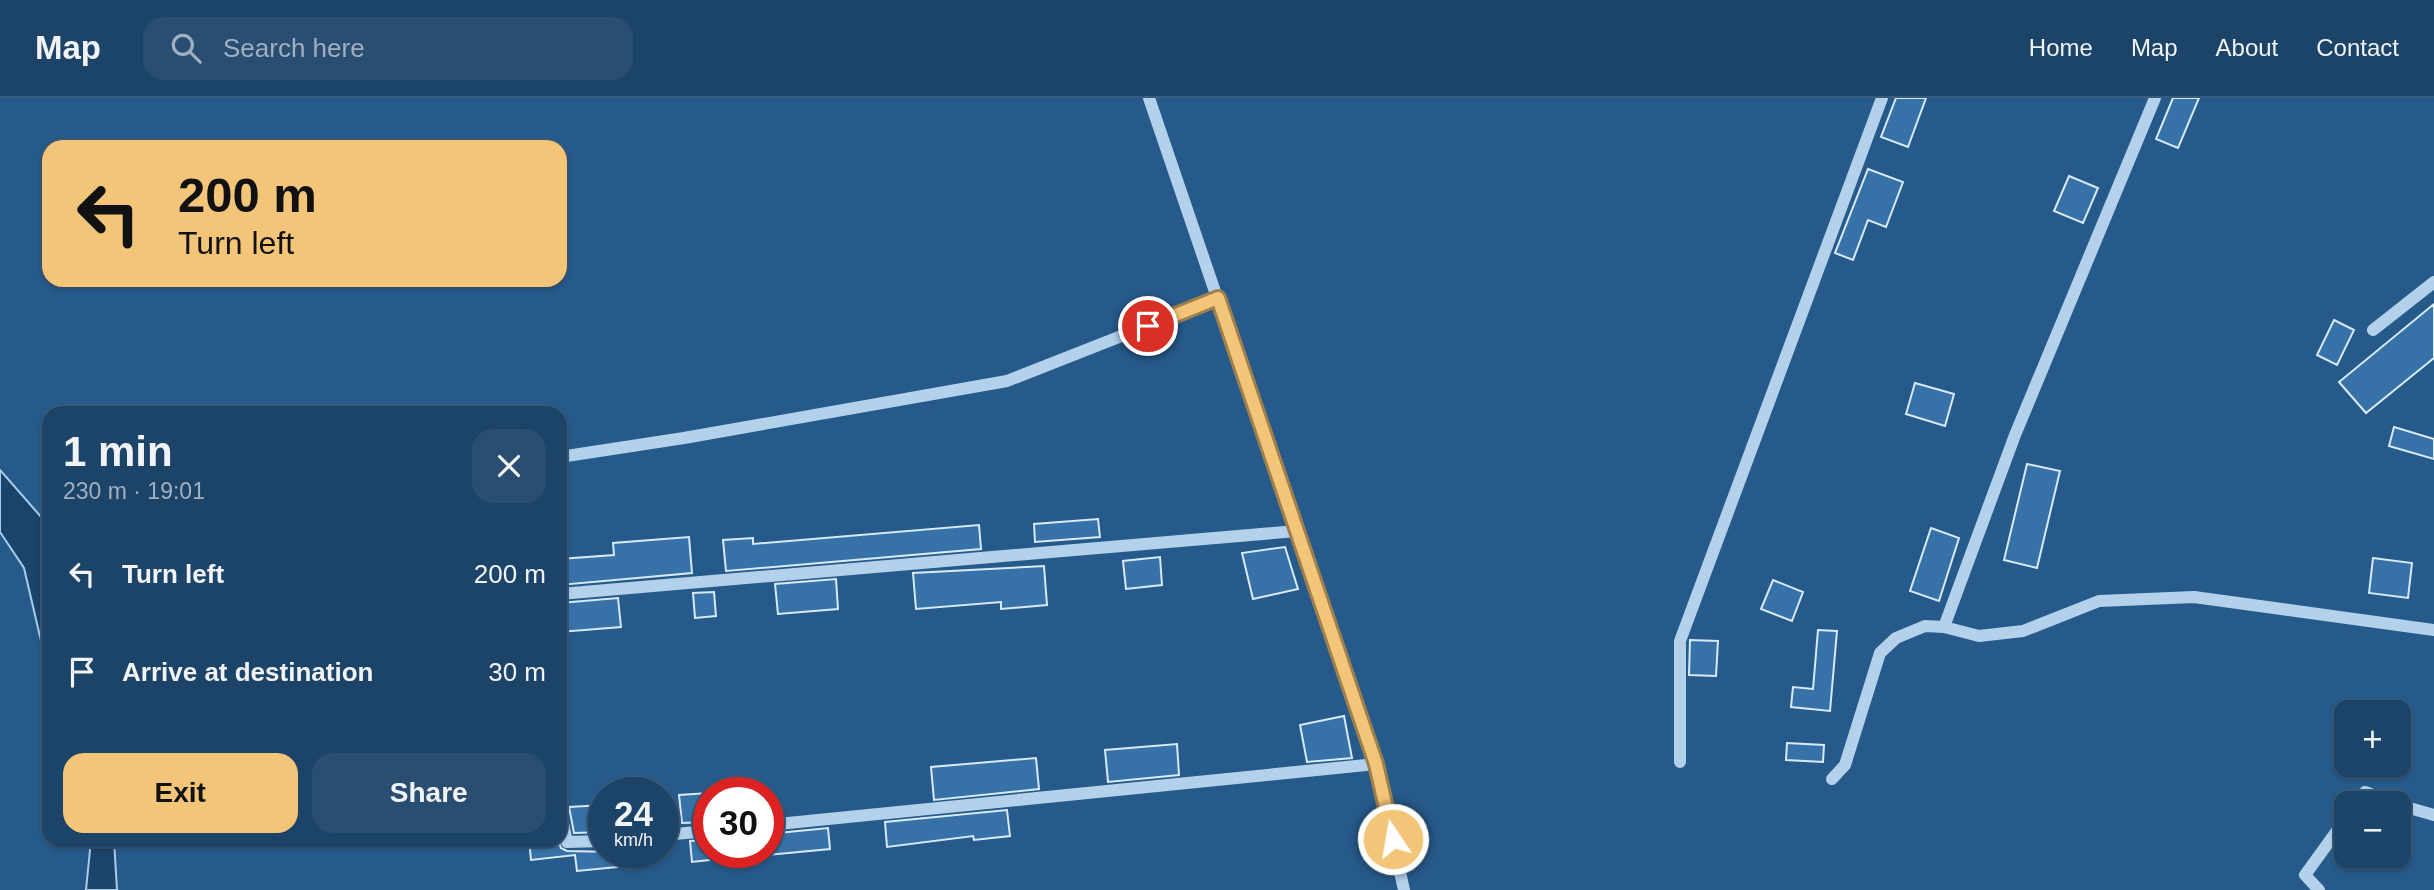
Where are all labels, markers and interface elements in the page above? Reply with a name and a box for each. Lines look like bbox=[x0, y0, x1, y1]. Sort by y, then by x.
search box bbox=[143, 17, 633, 80]
text: Map bbox=[35, 29, 101, 66]
icon: search bbox=[167, 29, 205, 67]
text: Search here bbox=[223, 33, 365, 63]
text: Home bbox=[2029, 34, 2093, 61]
text: Map bbox=[2131, 34, 2178, 61]
text: About bbox=[2216, 34, 2278, 61]
text: Contact bbox=[2316, 34, 2399, 61]
icon: left bbox=[63, 168, 154, 259]
text: 200 m bbox=[178, 168, 317, 222]
text: Turn left bbox=[178, 225, 294, 261]
pin bbox=[1118, 296, 1178, 356]
icon: arrive bbox=[1129, 307, 1167, 345]
text: 1 min bbox=[63, 428, 173, 475]
button: close bbox=[472, 429, 546, 503]
text: 230 m · 19:01 bbox=[63, 478, 205, 504]
icon: left bbox=[63, 555, 101, 593]
text: Turn left bbox=[122, 559, 224, 589]
text: 200 m bbox=[474, 559, 546, 589]
icon: arrive bbox=[63, 653, 101, 691]
text: Arrive at destination bbox=[122, 657, 373, 687]
text: 30 m bbox=[488, 657, 546, 687]
map controls bbox=[2334, 700, 2411, 868]
button: + bbox=[2334, 700, 2411, 777]
button: Exit bbox=[63, 753, 298, 833]
button: Share bbox=[312, 753, 546, 833]
speed limit sign: 30 bbox=[693, 777, 784, 868]
button: − bbox=[2334, 791, 2411, 868]
text: 24 bbox=[614, 794, 653, 833]
position arrow bbox=[1356, 802, 1430, 876]
text: km/h bbox=[614, 830, 653, 850]

